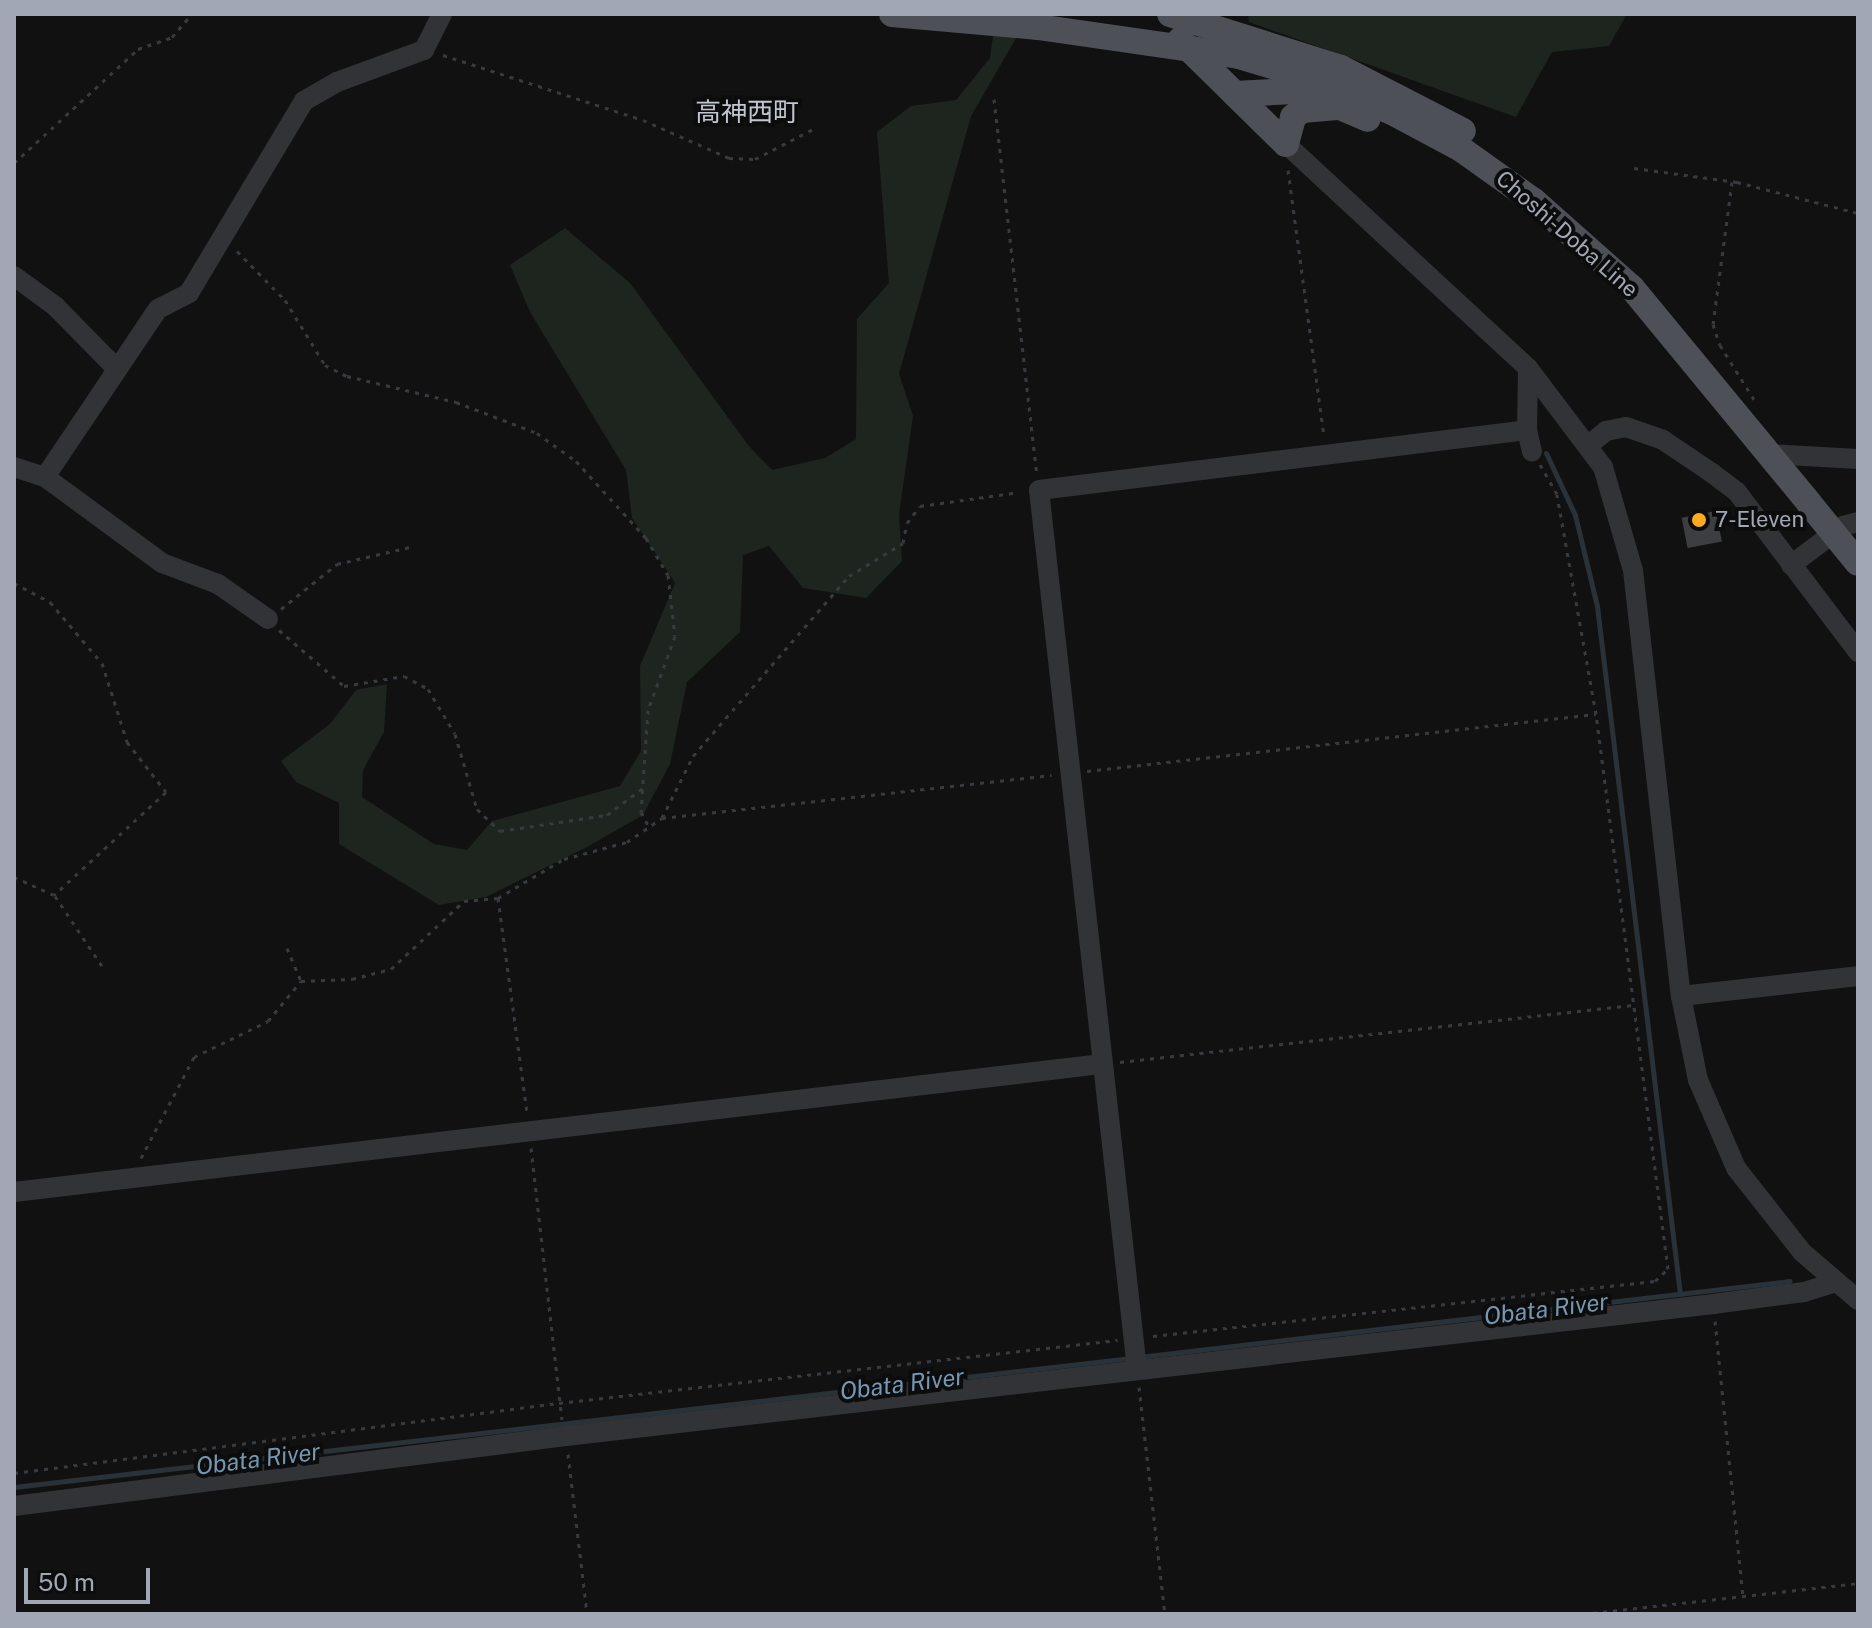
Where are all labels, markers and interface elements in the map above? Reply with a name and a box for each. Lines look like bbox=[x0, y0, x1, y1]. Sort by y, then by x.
district label: 高神西町 bbox=[695, 96, 799, 128]
street label: Choshi-Doba Line bbox=[1491, 165, 1643, 303]
place label: 7-Eleven bbox=[1715, 507, 1804, 533]
marker: 7-Eleven bbox=[1690, 511, 1708, 529]
water label: Obata River bbox=[1482, 1287, 1610, 1331]
water label: Obata River bbox=[838, 1362, 966, 1406]
water label: Obata River bbox=[194, 1437, 322, 1481]
scale bar bbox=[28, 1552, 154, 1602]
text: 50 m bbox=[38, 1568, 95, 1596]

